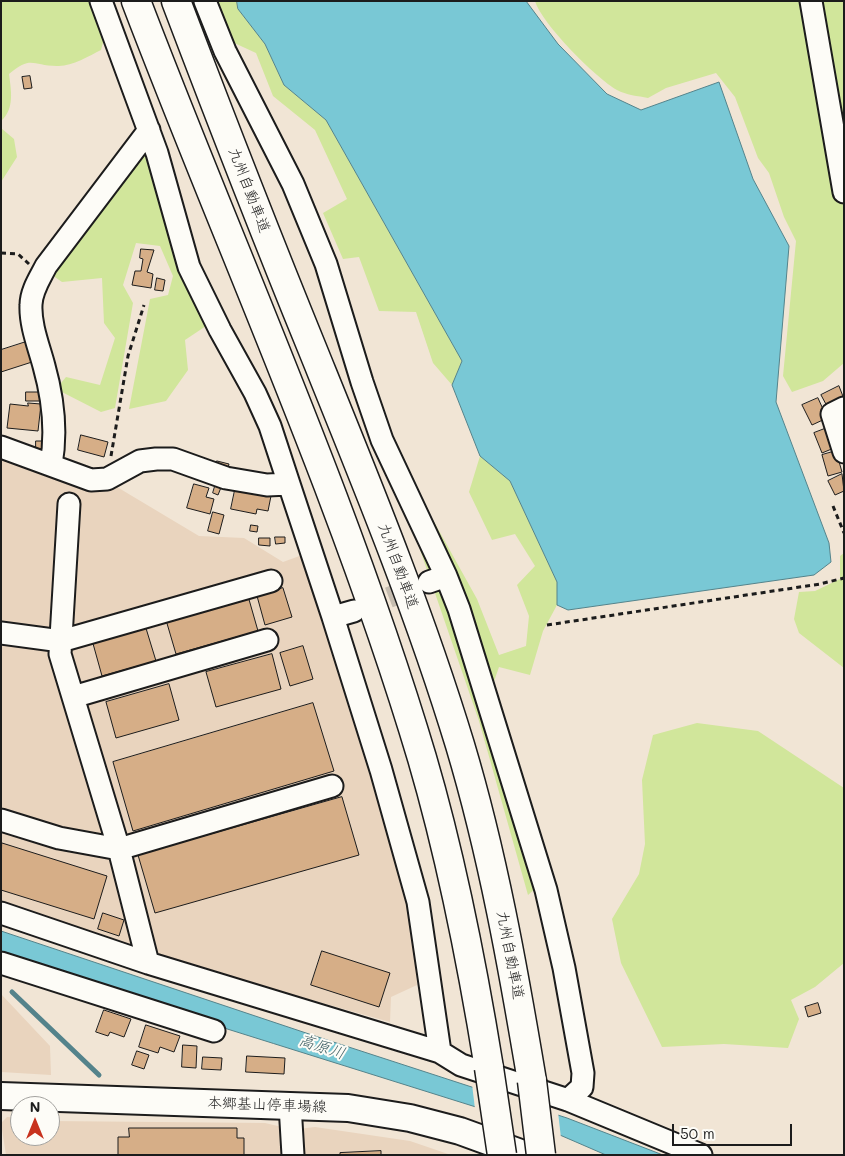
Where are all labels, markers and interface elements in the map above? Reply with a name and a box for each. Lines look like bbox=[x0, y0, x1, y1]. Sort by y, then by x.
street label: 九州自動車道 bbox=[224, 145, 274, 235]
street label: 九州自動車道 bbox=[374, 521, 422, 611]
street label: 九州自動車道 bbox=[493, 909, 527, 1001]
water label: 高原川 bbox=[296, 1030, 348, 1064]
street label: 本郷基山停車場線 bbox=[207, 1094, 327, 1116]
north arrow bbox=[10, 1096, 60, 1146]
text: N bbox=[30, 1097, 40, 1116]
scale bar bbox=[675, 1114, 795, 1146]
text: 50 m bbox=[680, 1123, 715, 1143]

